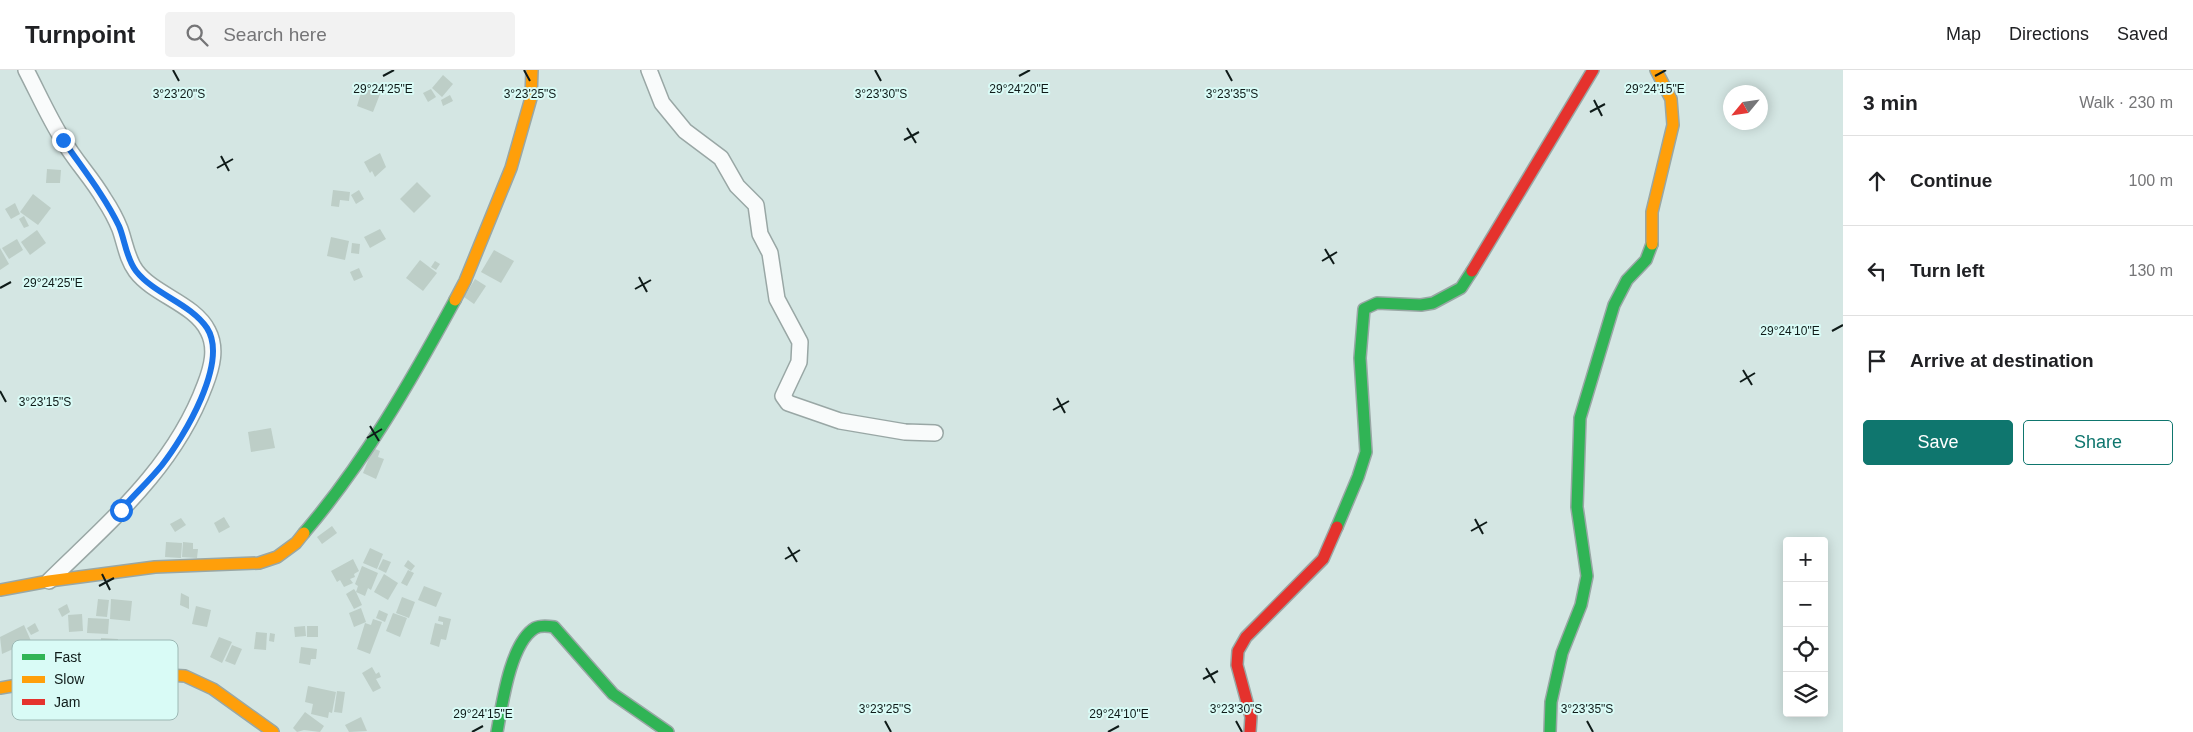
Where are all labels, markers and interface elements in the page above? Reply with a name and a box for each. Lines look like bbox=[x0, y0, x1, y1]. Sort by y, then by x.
search box bbox=[165, 12, 515, 57]
text: Turnpoint bbox=[25, 21, 135, 48]
icon: search bbox=[183, 21, 211, 49]
text: Search here bbox=[223, 24, 327, 45]
text: Map bbox=[1946, 24, 1981, 44]
text: Directions bbox=[2009, 24, 2089, 44]
text: Saved bbox=[2117, 24, 2168, 44]
text: 29°24'25"E bbox=[353, 82, 413, 96]
text: 29°24'20"E bbox=[989, 82, 1049, 96]
text: 29°24'15"E bbox=[1625, 82, 1685, 96]
north arrow bbox=[1723, 85, 1768, 130]
text: 3°23'20"S bbox=[153, 87, 205, 101]
text: 3°23'25"S bbox=[504, 87, 556, 101]
text: 3°23'30"S bbox=[855, 87, 907, 101]
text: 3°23'35"S bbox=[1206, 87, 1258, 101]
text: 3 min bbox=[1863, 91, 1918, 114]
text: Walk · 230 m bbox=[2079, 94, 2173, 111]
route end bbox=[52, 129, 75, 152]
icon: ahead bbox=[1863, 167, 1891, 195]
text: Continue bbox=[1910, 170, 1992, 191]
text: 100 m bbox=[2129, 172, 2173, 189]
icon: left bbox=[1863, 257, 1891, 285]
text: Turn left bbox=[1910, 260, 1985, 281]
text: 130 m bbox=[2129, 262, 2173, 279]
text: 29°24'25"E bbox=[23, 276, 83, 290]
text: 29°24'10"E bbox=[1760, 324, 1820, 338]
icon: arrive bbox=[1863, 347, 1891, 375]
text: Arrive at destination bbox=[1910, 350, 2094, 371]
text: 3°23'15"S bbox=[19, 395, 71, 409]
button: Save bbox=[1863, 420, 2013, 465]
button: Share bbox=[2023, 420, 2173, 465]
route start bbox=[110, 499, 133, 522]
map controls bbox=[1783, 537, 1828, 717]
button: + bbox=[1783, 537, 1828, 582]
button: − bbox=[1783, 582, 1828, 627]
button: locate bbox=[1783, 627, 1828, 672]
legend bbox=[12, 640, 178, 720]
text: Fast bbox=[54, 649, 81, 665]
text: Slow bbox=[54, 671, 85, 687]
button: layers bbox=[1783, 672, 1828, 717]
text: Jam bbox=[54, 694, 80, 710]
text: 3°23'25"S bbox=[859, 702, 911, 716]
text: 3°23'30"S bbox=[1210, 702, 1262, 716]
text: 3°23'35"S bbox=[1561, 702, 1613, 716]
text: 29°24'15"E bbox=[453, 707, 513, 721]
text: 29°24'10"E bbox=[1089, 707, 1149, 721]

